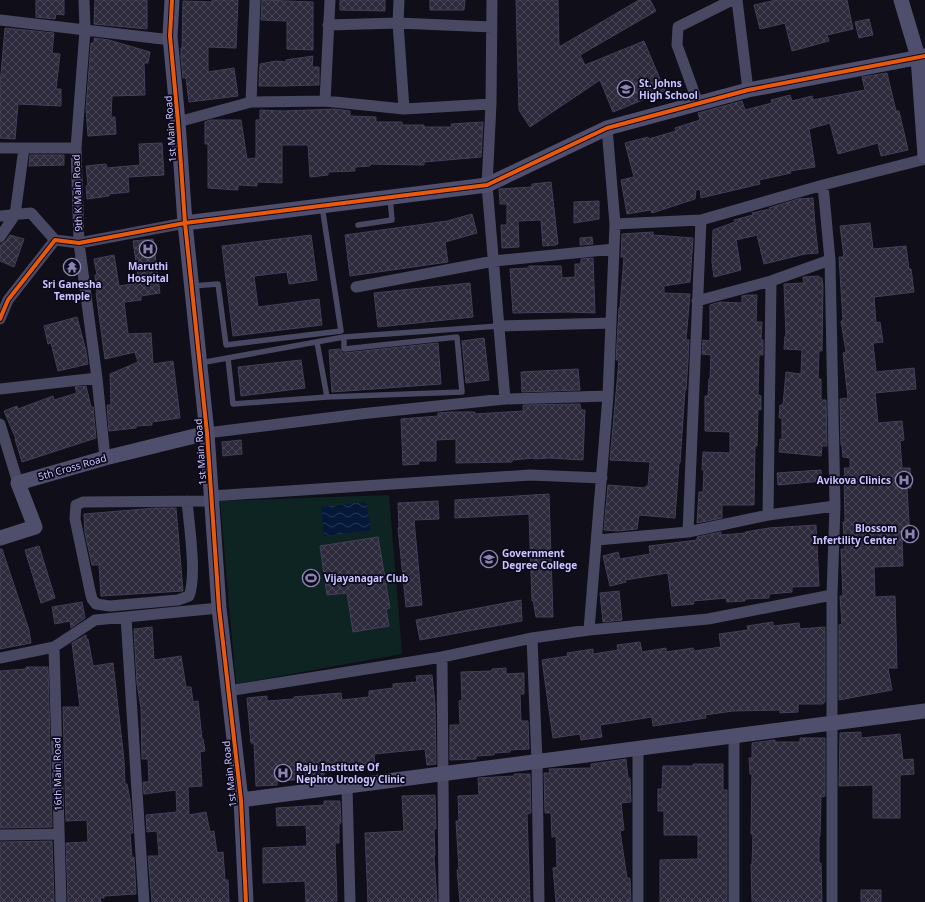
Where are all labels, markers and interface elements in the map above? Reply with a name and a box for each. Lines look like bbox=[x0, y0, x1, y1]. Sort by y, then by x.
place label: St. Johns High School bbox=[639, 76, 698, 102]
school or university icon: St. Johns High School bbox=[616, 79, 636, 99]
street label: 1st Main Road bbox=[161, 95, 179, 163]
street label: 9th K Main Road bbox=[69, 154, 85, 232]
hospital icon: Maruthi Hospital bbox=[138, 239, 158, 259]
temple icon: Sri Ganesha Temple bbox=[62, 257, 82, 277]
place label: Maruthi Hospital bbox=[127, 259, 169, 285]
place label: Sri Ganesha Temple bbox=[43, 277, 101, 303]
street label: 1st Main Road bbox=[191, 418, 209, 486]
street label: 5th Cross Road bbox=[36, 451, 108, 483]
hospital icon: Avikova Clinics bbox=[894, 470, 914, 490]
place label: Avikova Clinics bbox=[817, 473, 891, 487]
place label: Blossom Infertility Center bbox=[813, 521, 898, 547]
hospital icon: Blossom Infertility Center bbox=[900, 524, 920, 544]
place label: Government Degree College bbox=[502, 546, 577, 572]
school or university icon: Government Degree College bbox=[479, 549, 499, 569]
sports icon: Vijayanagar Club bbox=[301, 568, 321, 588]
place label: Vijayanagar Club bbox=[324, 571, 408, 585]
street label: 16th Main Road bbox=[49, 737, 65, 811]
street label: 1st Main Road bbox=[219, 740, 239, 808]
place label: Raju Institute Of Nephro Urology Clinic bbox=[296, 760, 405, 786]
hospital icon: Raju Institute Of Nephro Urology Clinic bbox=[273, 763, 293, 783]

